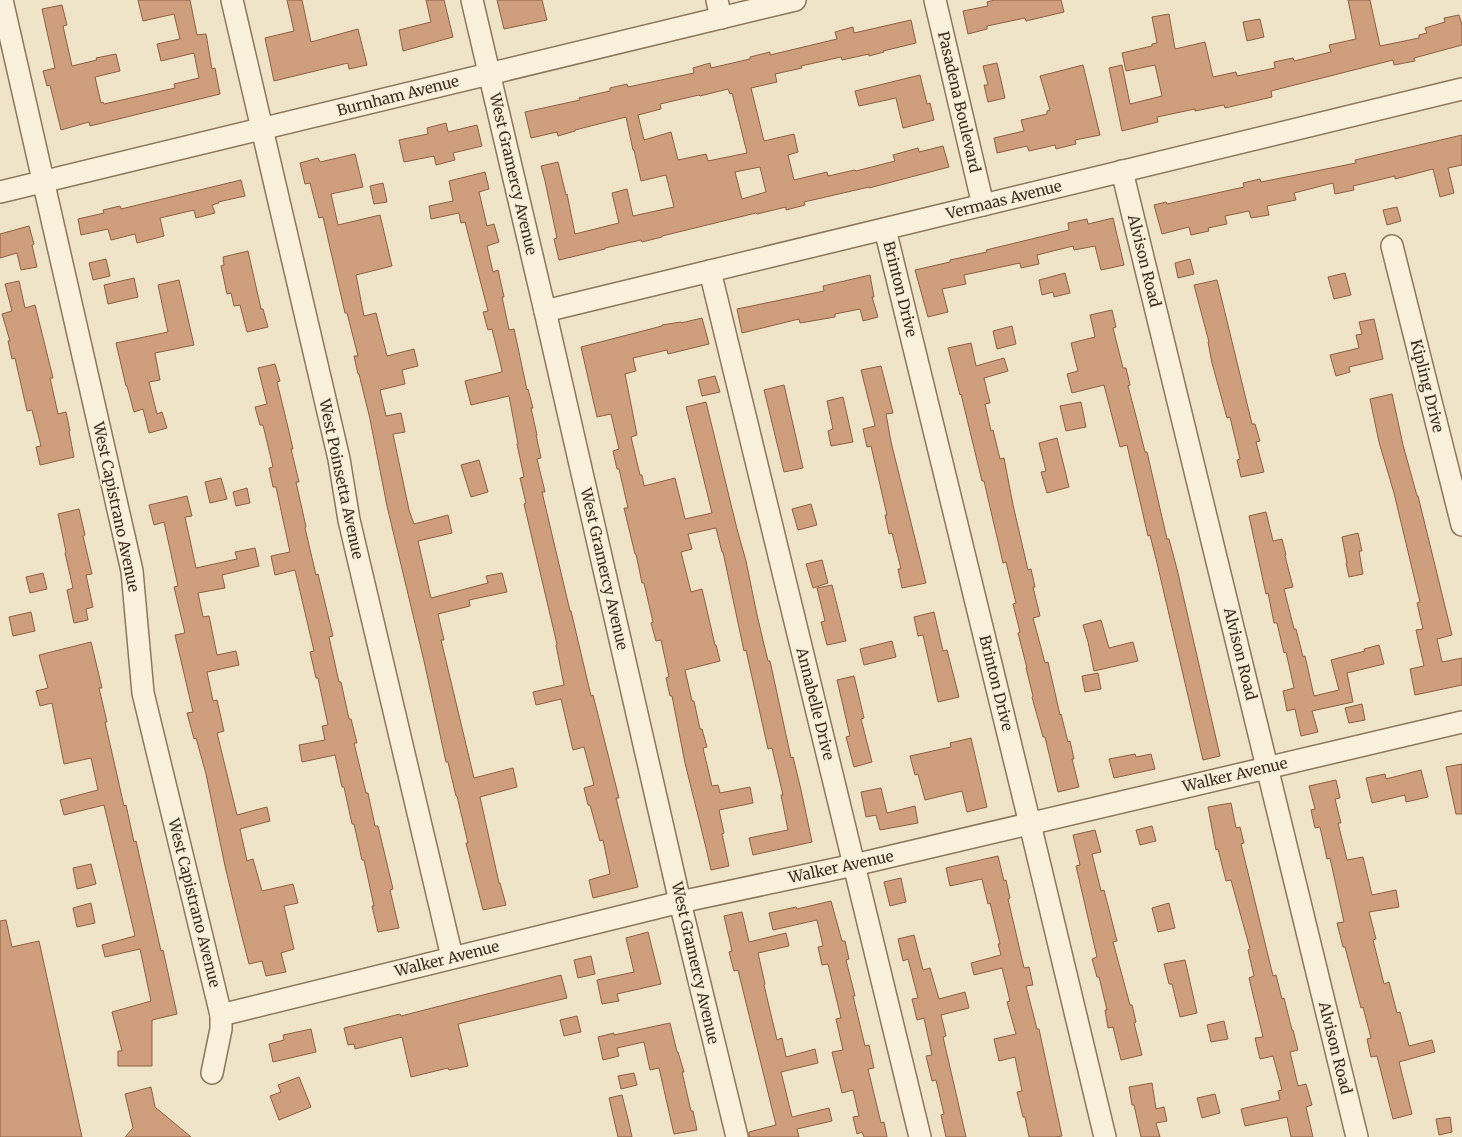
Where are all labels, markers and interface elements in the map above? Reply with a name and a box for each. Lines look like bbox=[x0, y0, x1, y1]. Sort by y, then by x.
street label: Pasadena Boulevard bbox=[934, 29, 985, 175]
street label: Burnham Avenue bbox=[335, 71, 461, 120]
street label: West Gramercy Avenue bbox=[485, 90, 541, 257]
street label: Vermaas Avenue bbox=[943, 176, 1064, 223]
street label: Alvison Road bbox=[1124, 212, 1165, 309]
street label: Brinton Drive bbox=[879, 239, 922, 339]
street label: Kipling Drive bbox=[1407, 337, 1448, 435]
street label: West Poinsetta Avenue bbox=[315, 396, 368, 561]
street label: West Capistrano Avenue bbox=[89, 419, 144, 594]
street label: West Gramercy Avenue bbox=[576, 485, 632, 652]
street label: Alvison Road bbox=[1220, 605, 1261, 702]
street label: Brinton Drive bbox=[975, 633, 1018, 733]
street label: Annabelle Drive bbox=[792, 645, 839, 762]
street label: Walker Avenue bbox=[1180, 753, 1289, 796]
street label: West Capistrano Avenue bbox=[164, 815, 225, 990]
street label: Walker Avenue bbox=[786, 846, 895, 887]
street label: West Gramercy Avenue bbox=[667, 879, 723, 1046]
street label: Walker Avenue bbox=[392, 936, 501, 981]
street label: Alvison Road bbox=[1315, 999, 1356, 1096]

